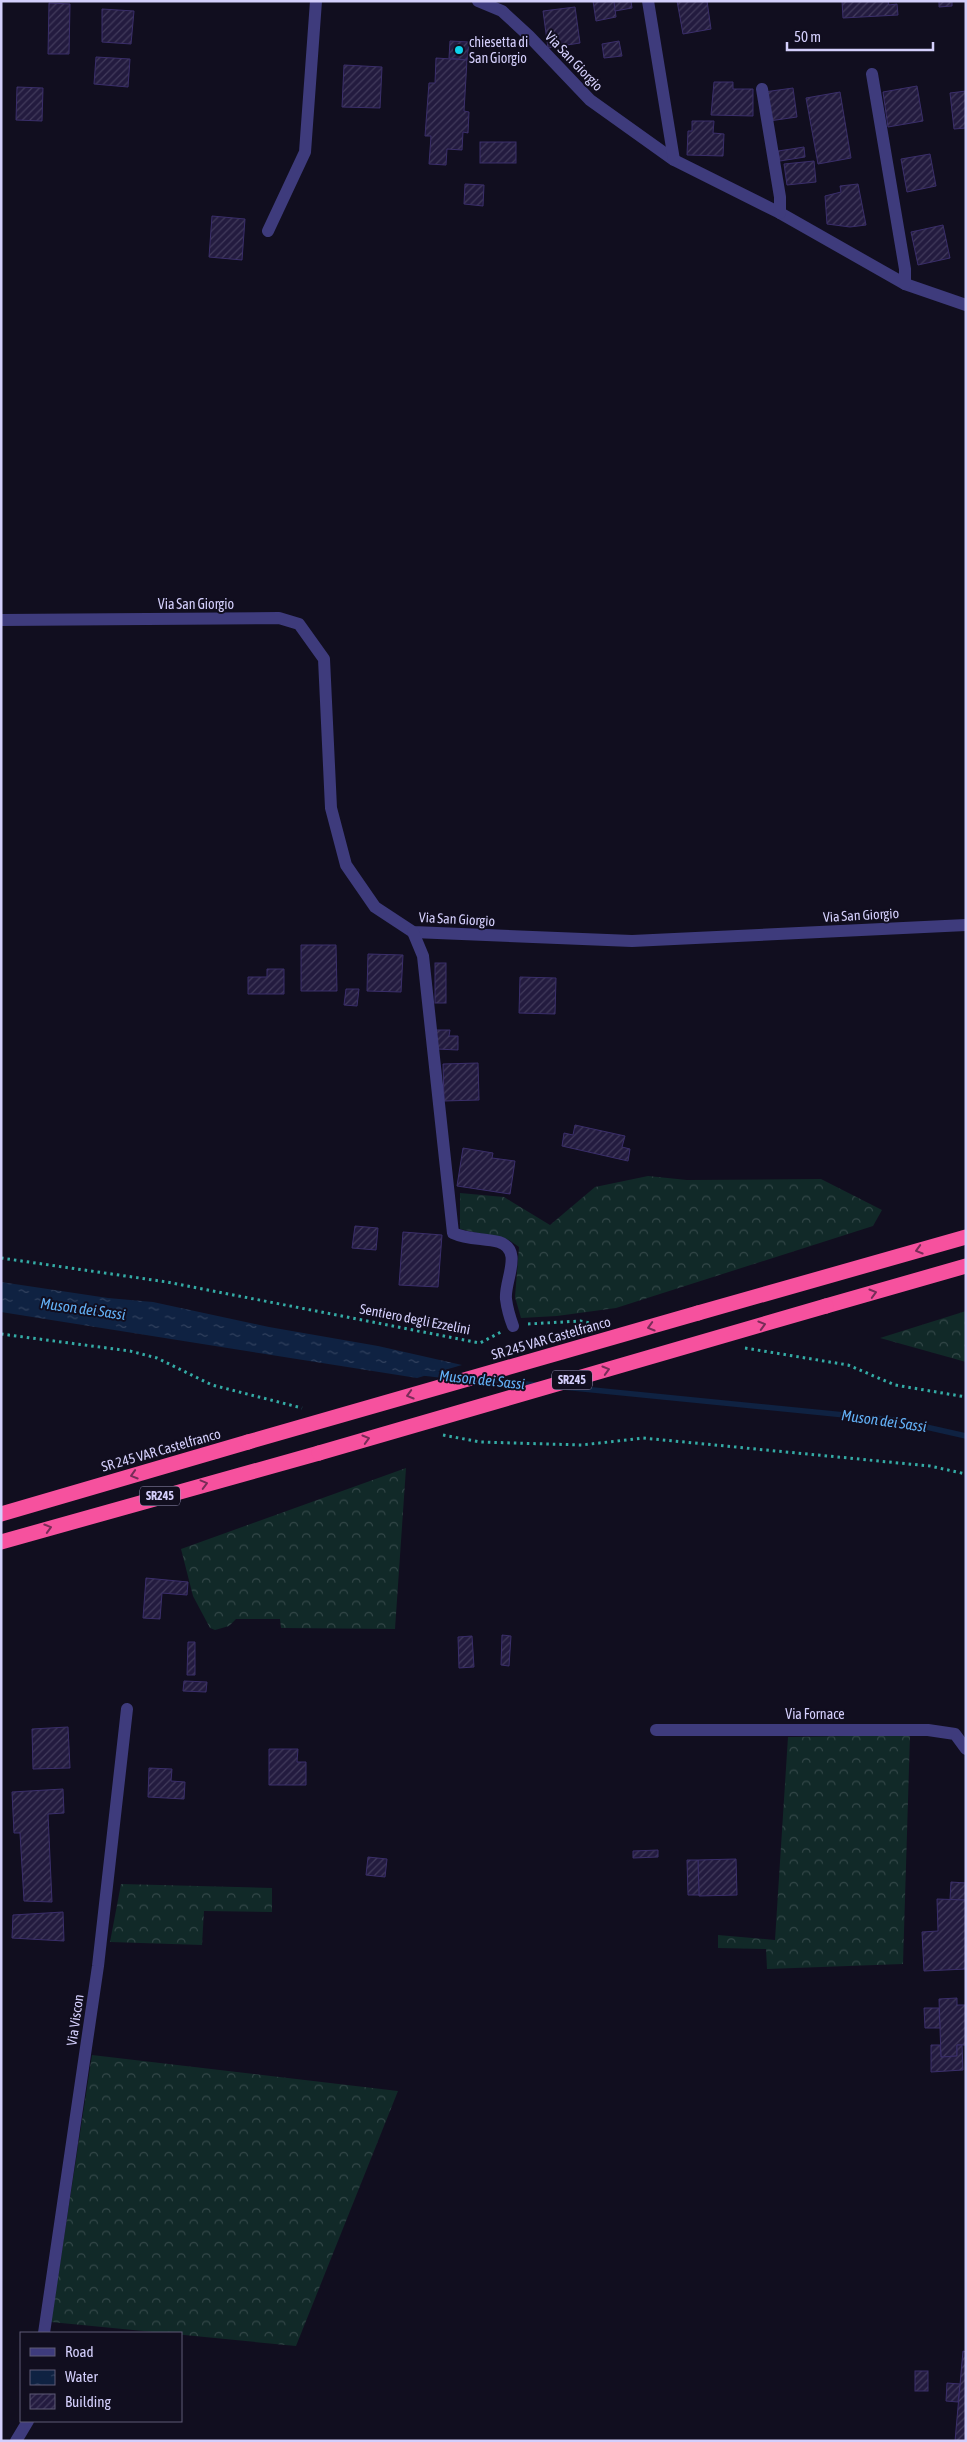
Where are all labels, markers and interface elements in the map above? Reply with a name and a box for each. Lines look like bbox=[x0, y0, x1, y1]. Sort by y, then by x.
scale bar bbox=[787, 20, 933, 52]
street label: Via San Giorgio bbox=[542, 28, 606, 94]
text: 50 m bbox=[794, 28, 821, 45]
place label: chiesetta di San Giorgio bbox=[469, 34, 528, 66]
marker: chiesetta di San Giorgio bbox=[453, 44, 465, 56]
street label: Via San Giorgio bbox=[158, 596, 234, 612]
street label: Via San Giorgio bbox=[822, 905, 900, 925]
street label: Via San Giorgio bbox=[418, 909, 496, 929]
one-way arrow bbox=[915, 1245, 923, 1255]
one-way arrow bbox=[868, 1288, 877, 1299]
water label: Muson dei Sassi bbox=[39, 1294, 127, 1323]
street label: Sentiero degli Ezzelini bbox=[358, 1300, 472, 1338]
street label: SR 245 VAR Castelfranco bbox=[490, 1313, 612, 1363]
one-way arrow bbox=[757, 1320, 766, 1330]
one-way arrow bbox=[647, 1321, 655, 1331]
one-way arrow bbox=[601, 1365, 610, 1375]
water label: Muson dei Sassi bbox=[439, 1367, 526, 1392]
road number: SR245 bbox=[552, 1370, 592, 1390]
one-way arrow bbox=[407, 1390, 415, 1400]
water label: Muson dei Sassi bbox=[840, 1406, 928, 1435]
street label: SR 245 VAR Castelfranco bbox=[100, 1425, 222, 1475]
one-way arrow bbox=[361, 1435, 369, 1445]
one-way arrow bbox=[131, 1470, 139, 1480]
one-way arrow bbox=[200, 1479, 208, 1489]
road number: SR245 bbox=[140, 1486, 180, 1505]
one-way arrow bbox=[43, 1524, 52, 1534]
street label: Via Fornace bbox=[785, 1706, 845, 1722]
street label: Via Viscon bbox=[63, 1993, 87, 2047]
legend bbox=[20, 2332, 182, 2422]
text: Road bbox=[65, 2343, 94, 2360]
text: Water bbox=[65, 2368, 98, 2385]
text: Building bbox=[65, 2393, 111, 2410]

